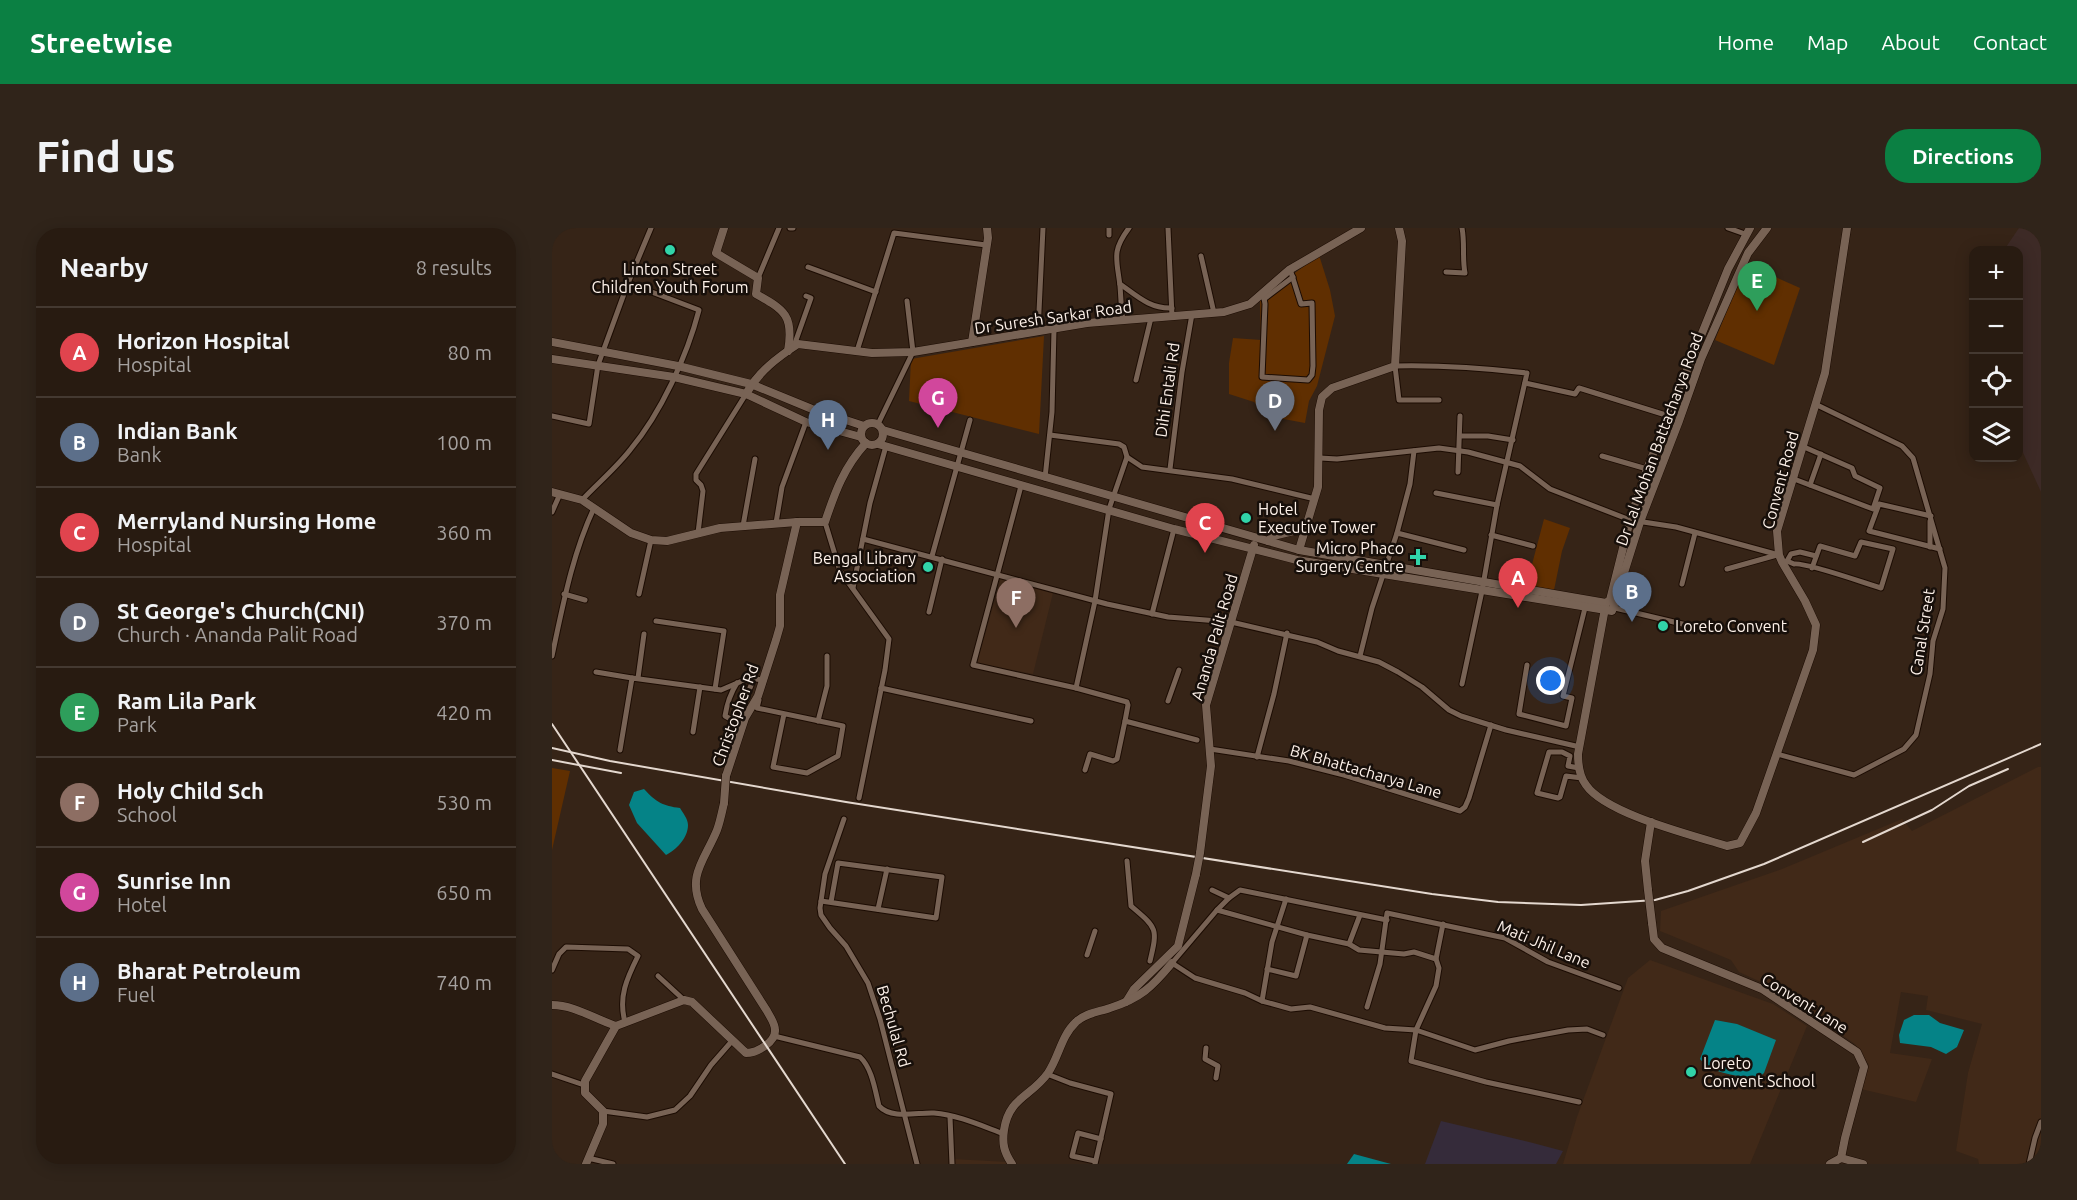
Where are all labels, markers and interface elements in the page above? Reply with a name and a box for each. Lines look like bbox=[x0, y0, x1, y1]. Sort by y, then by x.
text: Streetwise bbox=[30, 27, 173, 58]
text: Home bbox=[1717, 30, 1774, 54]
text: Map bbox=[1807, 30, 1848, 54]
text: About bbox=[1881, 30, 1940, 54]
text: Contact bbox=[1973, 30, 2047, 54]
button: Directions bbox=[1885, 129, 2041, 183]
text: Find us bbox=[36, 133, 175, 180]
marker: Linton Street Children Youth Forum bbox=[663, 243, 677, 257]
map controls bbox=[1969, 246, 2023, 462]
button: + bbox=[1969, 246, 2023, 300]
text: Nearby bbox=[60, 253, 148, 282]
text: 8 results bbox=[416, 256, 492, 279]
place label: Linton Street Children Youth Forum bbox=[592, 260, 748, 296]
pin: E bbox=[1738, 262, 1776, 311]
street label: Dr Suresh Sarkar Road bbox=[973, 297, 1133, 337]
button: − bbox=[1969, 300, 2023, 354]
text: Horizon Hospital bbox=[117, 328, 290, 353]
street label: Dr Lal Mohan Battacharya Road bbox=[1612, 330, 1706, 548]
text: A bbox=[72, 341, 87, 364]
text: 80 m bbox=[448, 341, 492, 364]
street label: Dihi Entali Rd bbox=[1151, 341, 1183, 439]
text: Hospital bbox=[117, 353, 191, 376]
button: locate bbox=[1969, 354, 2023, 408]
pin: G bbox=[918, 378, 958, 428]
pin: D bbox=[1256, 382, 1294, 431]
pin: H bbox=[808, 400, 848, 450]
button: layers bbox=[1969, 408, 2023, 462]
text: Indian Bank bbox=[117, 418, 238, 443]
street label: Convent Road bbox=[1758, 429, 1802, 531]
text: B bbox=[73, 431, 86, 454]
text: 100 m bbox=[436, 431, 492, 454]
text: Bank bbox=[117, 443, 162, 466]
place label: Hotel Executive Tower bbox=[1258, 500, 1376, 536]
pin: C bbox=[1186, 504, 1224, 553]
text: Merryland Nursing Home bbox=[117, 508, 376, 533]
marker: Hotel Executive Tower bbox=[1239, 511, 1253, 525]
text: C bbox=[73, 521, 86, 544]
text: 360 m bbox=[436, 521, 492, 544]
text: Hospital bbox=[117, 533, 191, 556]
place label: Micro Phaco Surgery Centre bbox=[1296, 539, 1404, 575]
marker: Micro Phaco Surgery Centre bbox=[1409, 548, 1427, 566]
place label: Bengal Library Association bbox=[813, 549, 916, 585]
pin: A bbox=[1498, 558, 1538, 608]
marker: Bengal Library Association bbox=[921, 560, 935, 574]
street label: Ananda Palit Road bbox=[1187, 572, 1241, 702]
pin: B bbox=[1612, 572, 1652, 622]
pin: F bbox=[996, 578, 1036, 628]
street label: Canal Street bbox=[1906, 586, 1938, 677]
text: St George's Church(CNI) bbox=[117, 598, 365, 623]
text: D bbox=[72, 611, 87, 634]
text: 370 m bbox=[436, 611, 492, 634]
place label: Loreto Convent bbox=[1675, 617, 1788, 635]
marker: Loreto Convent bbox=[1656, 619, 1670, 633]
text: Church · Ananda Palit Road bbox=[117, 623, 358, 646]
street label: Christopher Rd bbox=[708, 661, 762, 769]
your location bbox=[1536, 666, 1565, 695]
text: Ram Lila Park bbox=[117, 688, 256, 713]
text: E bbox=[74, 701, 85, 724]
text: 420 m bbox=[436, 701, 492, 724]
text: Park bbox=[117, 713, 157, 736]
street label: BK Bhattacharya Lane bbox=[1288, 741, 1444, 801]
text: Holy Child Sch bbox=[117, 778, 264, 803]
text: F bbox=[74, 791, 85, 814]
text: 530 m bbox=[436, 791, 492, 814]
text: School bbox=[117, 803, 177, 826]
text: Sunrise Inn bbox=[117, 868, 231, 893]
text: G bbox=[73, 881, 86, 904]
text: 650 m bbox=[436, 881, 492, 904]
text: Hotel bbox=[117, 893, 167, 916]
street label: Mati Jhil Lane bbox=[1495, 916, 1593, 972]
text: Bharat Petroleum bbox=[117, 958, 301, 983]
street label: Convent Lane bbox=[1759, 969, 1851, 1037]
text: H bbox=[72, 971, 87, 994]
text: 740 m bbox=[436, 971, 492, 994]
text: Fuel bbox=[117, 983, 155, 1006]
street label: Bechulal Rd bbox=[874, 983, 914, 1069]
place label: Loreto Convent School bbox=[1703, 1054, 1815, 1090]
marker: Loreto Convent School bbox=[1684, 1065, 1698, 1079]

